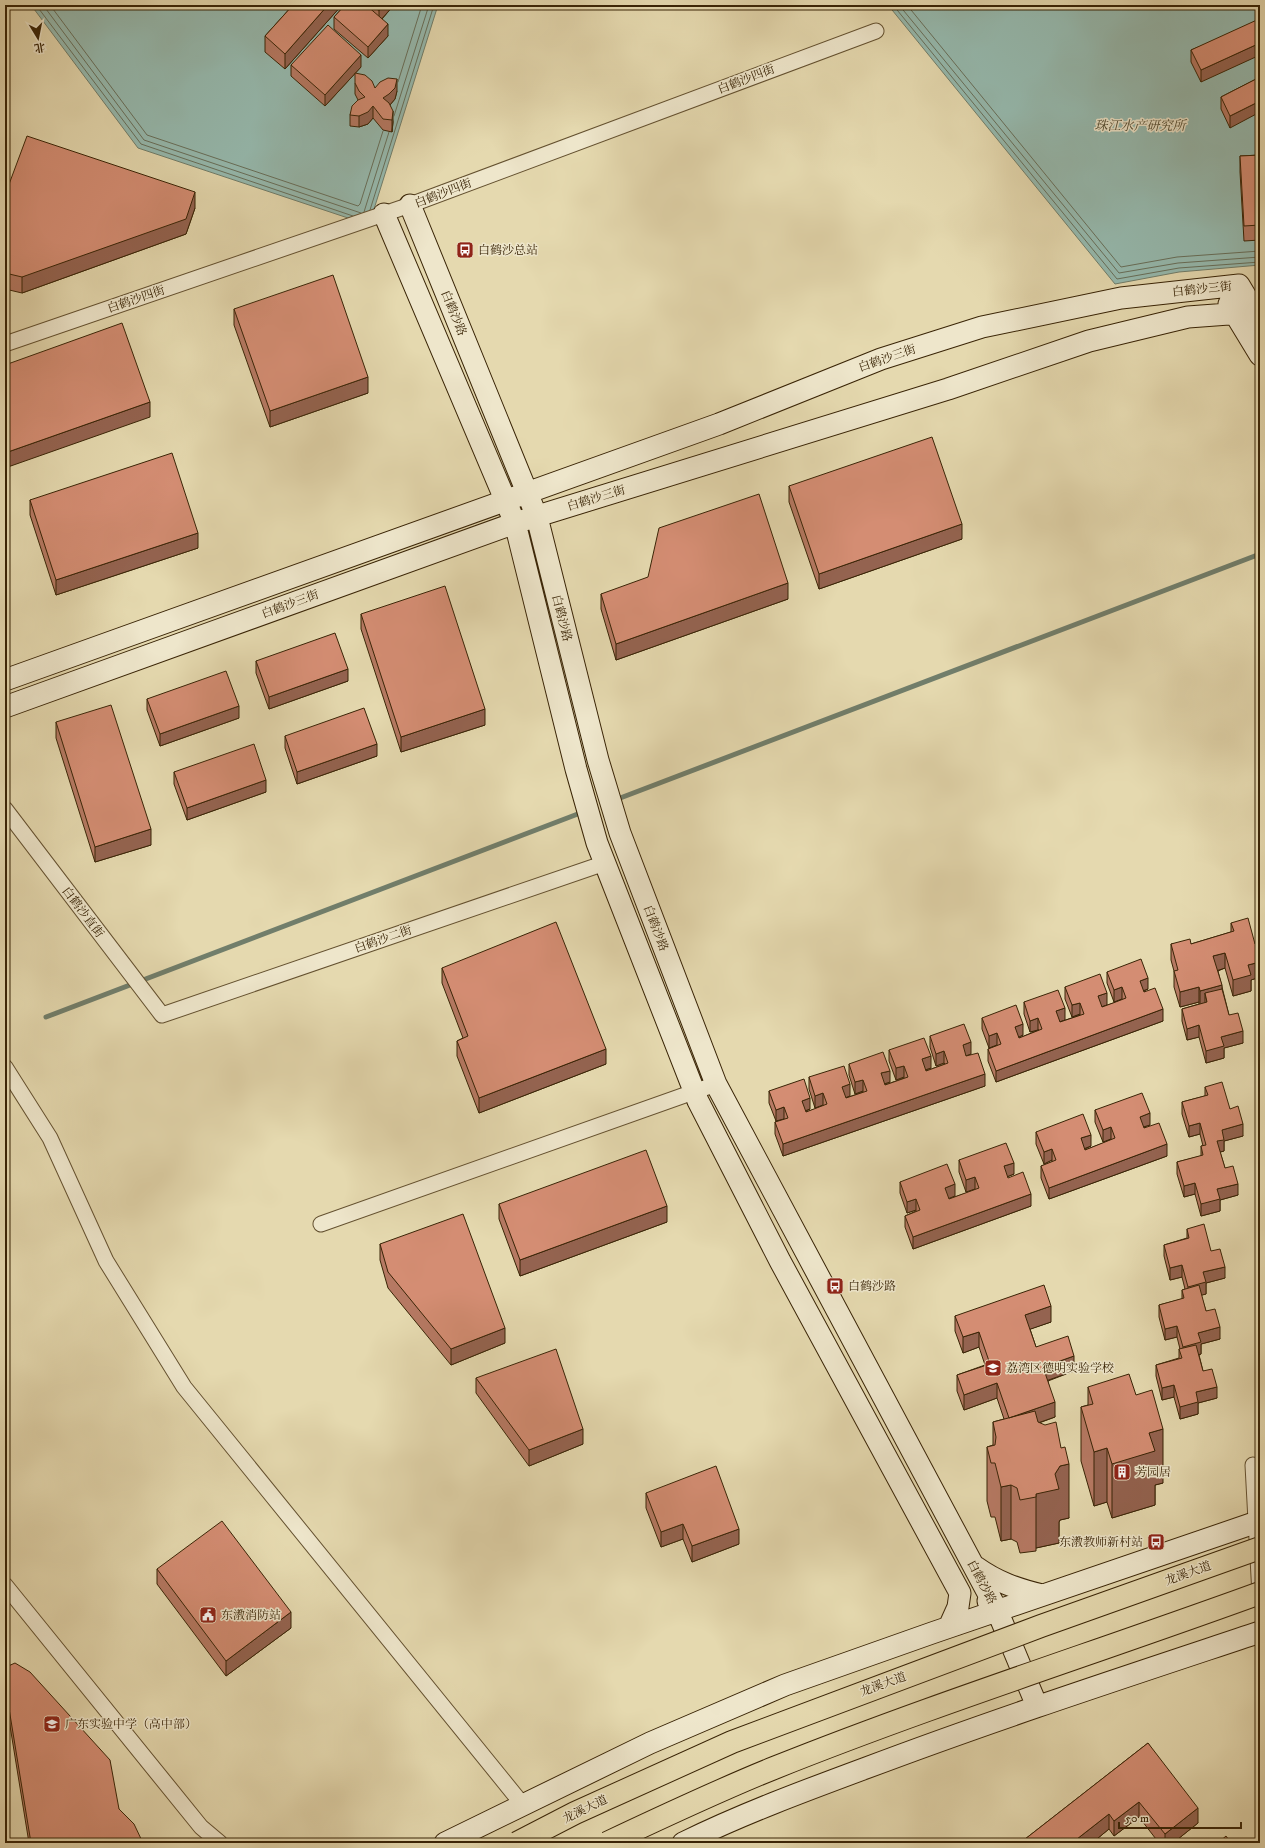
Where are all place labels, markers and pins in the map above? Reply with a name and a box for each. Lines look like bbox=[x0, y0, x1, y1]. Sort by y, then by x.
bus stop icon: 白鹤沙总站 bbox=[455, 240, 475, 260]
place label: 白鹤沙总站 bbox=[478, 243, 538, 258]
bus stop icon: 白鹤沙路 bbox=[825, 1276, 845, 1296]
place label: 白鹤沙路 bbox=[848, 1279, 896, 1294]
school or university icon: 荔湾区德明实验学校 bbox=[983, 1358, 1003, 1378]
place label: 荔湾区德明实验学校 bbox=[1006, 1361, 1114, 1376]
building icon: 芳园居 bbox=[1112, 1462, 1132, 1482]
place label: 芳园居 bbox=[1135, 1465, 1171, 1480]
bus stop icon: 东漖教师新村站 bbox=[1146, 1532, 1166, 1552]
place label: 东漖教师新村站 bbox=[1059, 1535, 1143, 1550]
public building icon: 东漖消防站 bbox=[198, 1605, 218, 1625]
place label: 东漖消防站 bbox=[221, 1608, 281, 1623]
school or university icon: 广东实验中学（高中部） bbox=[42, 1714, 62, 1734]
place label: 广东实验中学（高中部） bbox=[65, 1717, 197, 1732]

